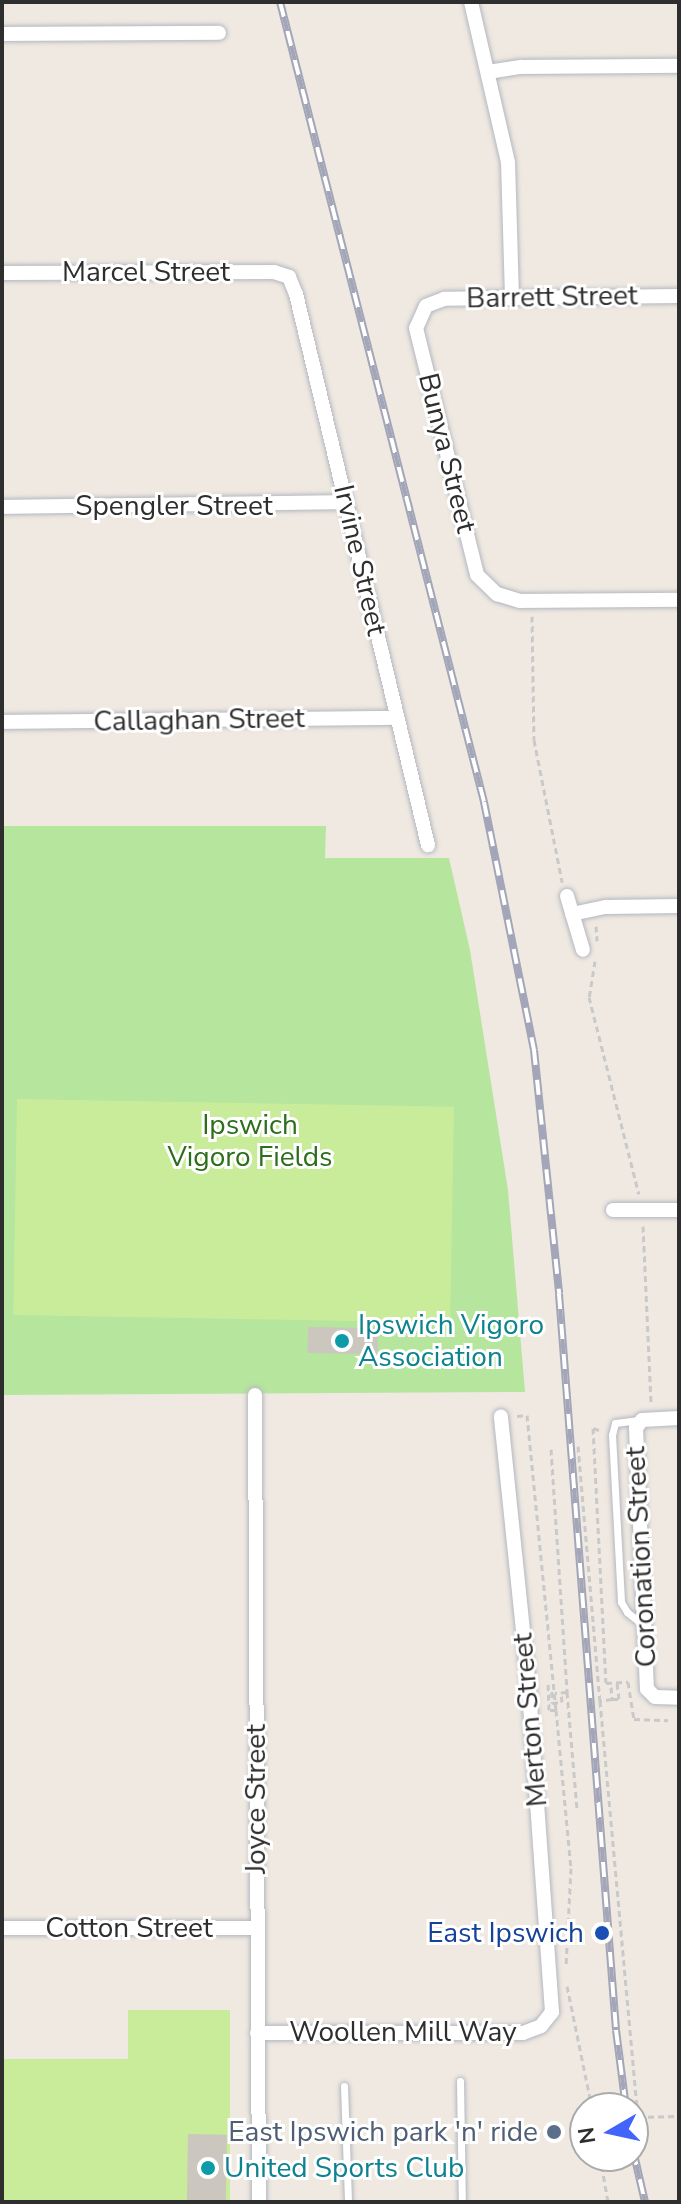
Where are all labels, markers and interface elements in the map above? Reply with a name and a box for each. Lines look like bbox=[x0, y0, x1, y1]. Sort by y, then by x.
street label: Marcel Street bbox=[62, 255, 230, 289]
street label: Barrett Street bbox=[466, 279, 638, 315]
street label: Bunya Street bbox=[411, 370, 483, 536]
street label: Irvine Street bbox=[326, 482, 394, 638]
street label: Spengler Street bbox=[75, 489, 273, 523]
street label: Callaghan Street bbox=[93, 701, 305, 739]
park label: Ipswich Vigoro Fields bbox=[167, 1108, 333, 1174]
place label: Ipswich Vigoro Association bbox=[358, 1308, 544, 1374]
marker: Ipswich Vigoro Association bbox=[333, 1332, 351, 1350]
street label: Coronation Street bbox=[618, 1446, 664, 1668]
street label: Merton Street bbox=[506, 1632, 554, 1808]
street label: Joyce Street bbox=[239, 1724, 273, 1874]
street label: Cotton Street bbox=[45, 1911, 213, 1945]
place label: East Ipswich bbox=[427, 1916, 584, 1950]
marker: East Ipswich bbox=[591, 1922, 613, 1944]
street label: Woollen Mill Way bbox=[289, 2015, 517, 2049]
north arrow bbox=[569, 2092, 649, 2172]
place label: East Ipswich park 'n' ride bbox=[228, 2115, 538, 2149]
marker: East Ipswich park 'n' ride bbox=[545, 2123, 563, 2141]
text: N bbox=[571, 2125, 603, 2146]
place label: United Sports Club bbox=[224, 2151, 464, 2185]
marker: United Sports Club bbox=[199, 2159, 217, 2177]

